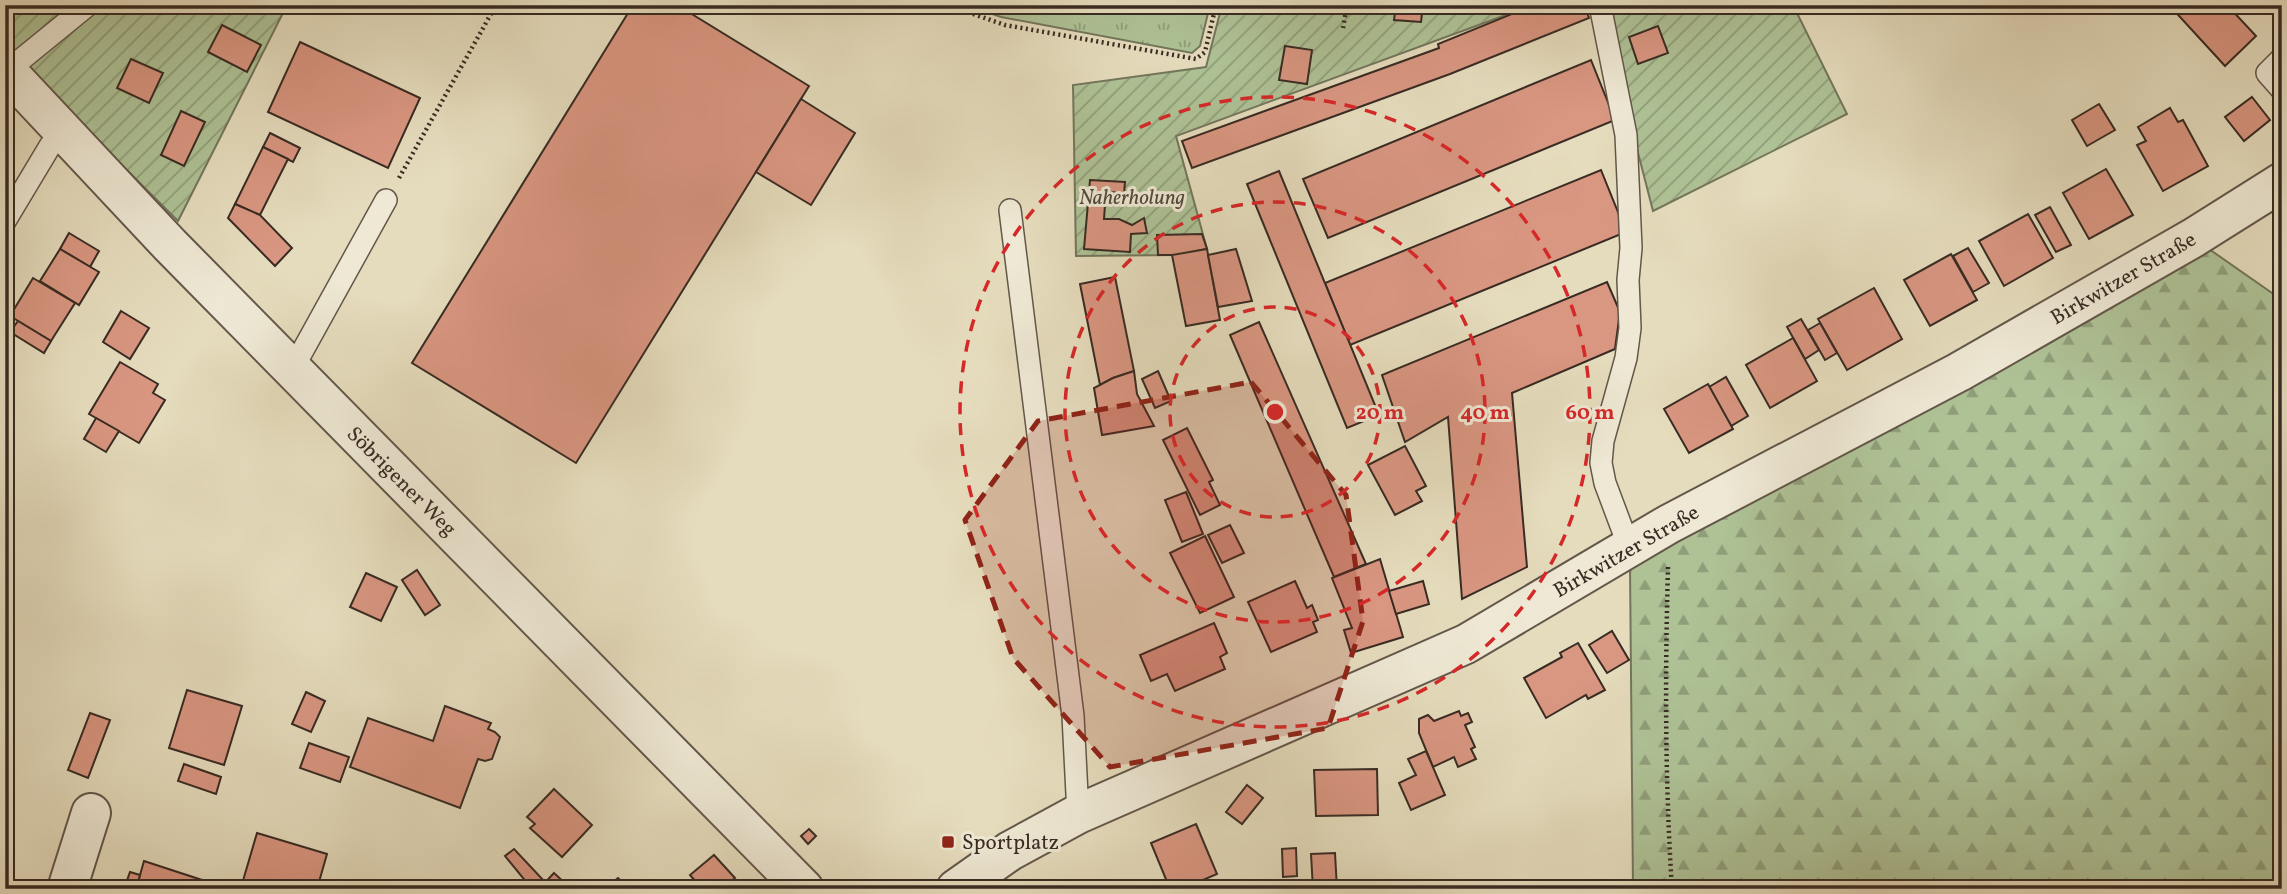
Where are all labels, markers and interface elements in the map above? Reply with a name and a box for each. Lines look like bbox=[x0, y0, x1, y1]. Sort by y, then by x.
park label: Naherholung bbox=[1079, 184, 1185, 213]
street label: Birkwitzer Straße bbox=[2046, 226, 2202, 333]
text: 20 m bbox=[1356, 399, 1404, 428]
text: 40 m bbox=[1460, 399, 1510, 428]
text: 60 m bbox=[1566, 399, 1614, 428]
centre of rings bbox=[1263, 400, 1287, 424]
street label: Söbrigener Weg bbox=[339, 421, 462, 544]
street label: Birkwitzer Straße bbox=[1549, 499, 1705, 606]
place label: Sportplatz bbox=[962, 829, 1059, 858]
marker: Sportplatz bbox=[940, 834, 956, 850]

